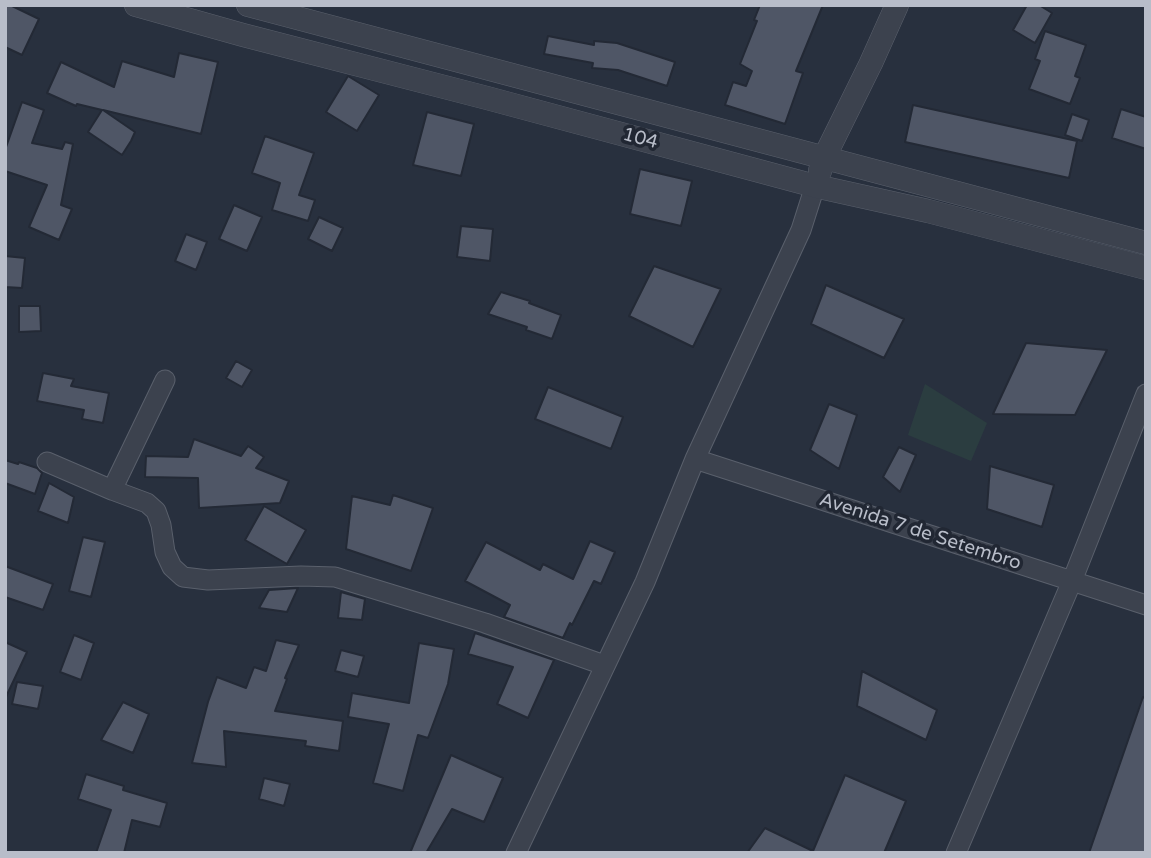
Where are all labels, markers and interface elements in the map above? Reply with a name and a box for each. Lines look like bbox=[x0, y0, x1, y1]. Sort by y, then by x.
street label: 104 bbox=[620, 123, 660, 155]
street label: Avenida 7 de Setembro bbox=[816, 489, 1024, 575]

